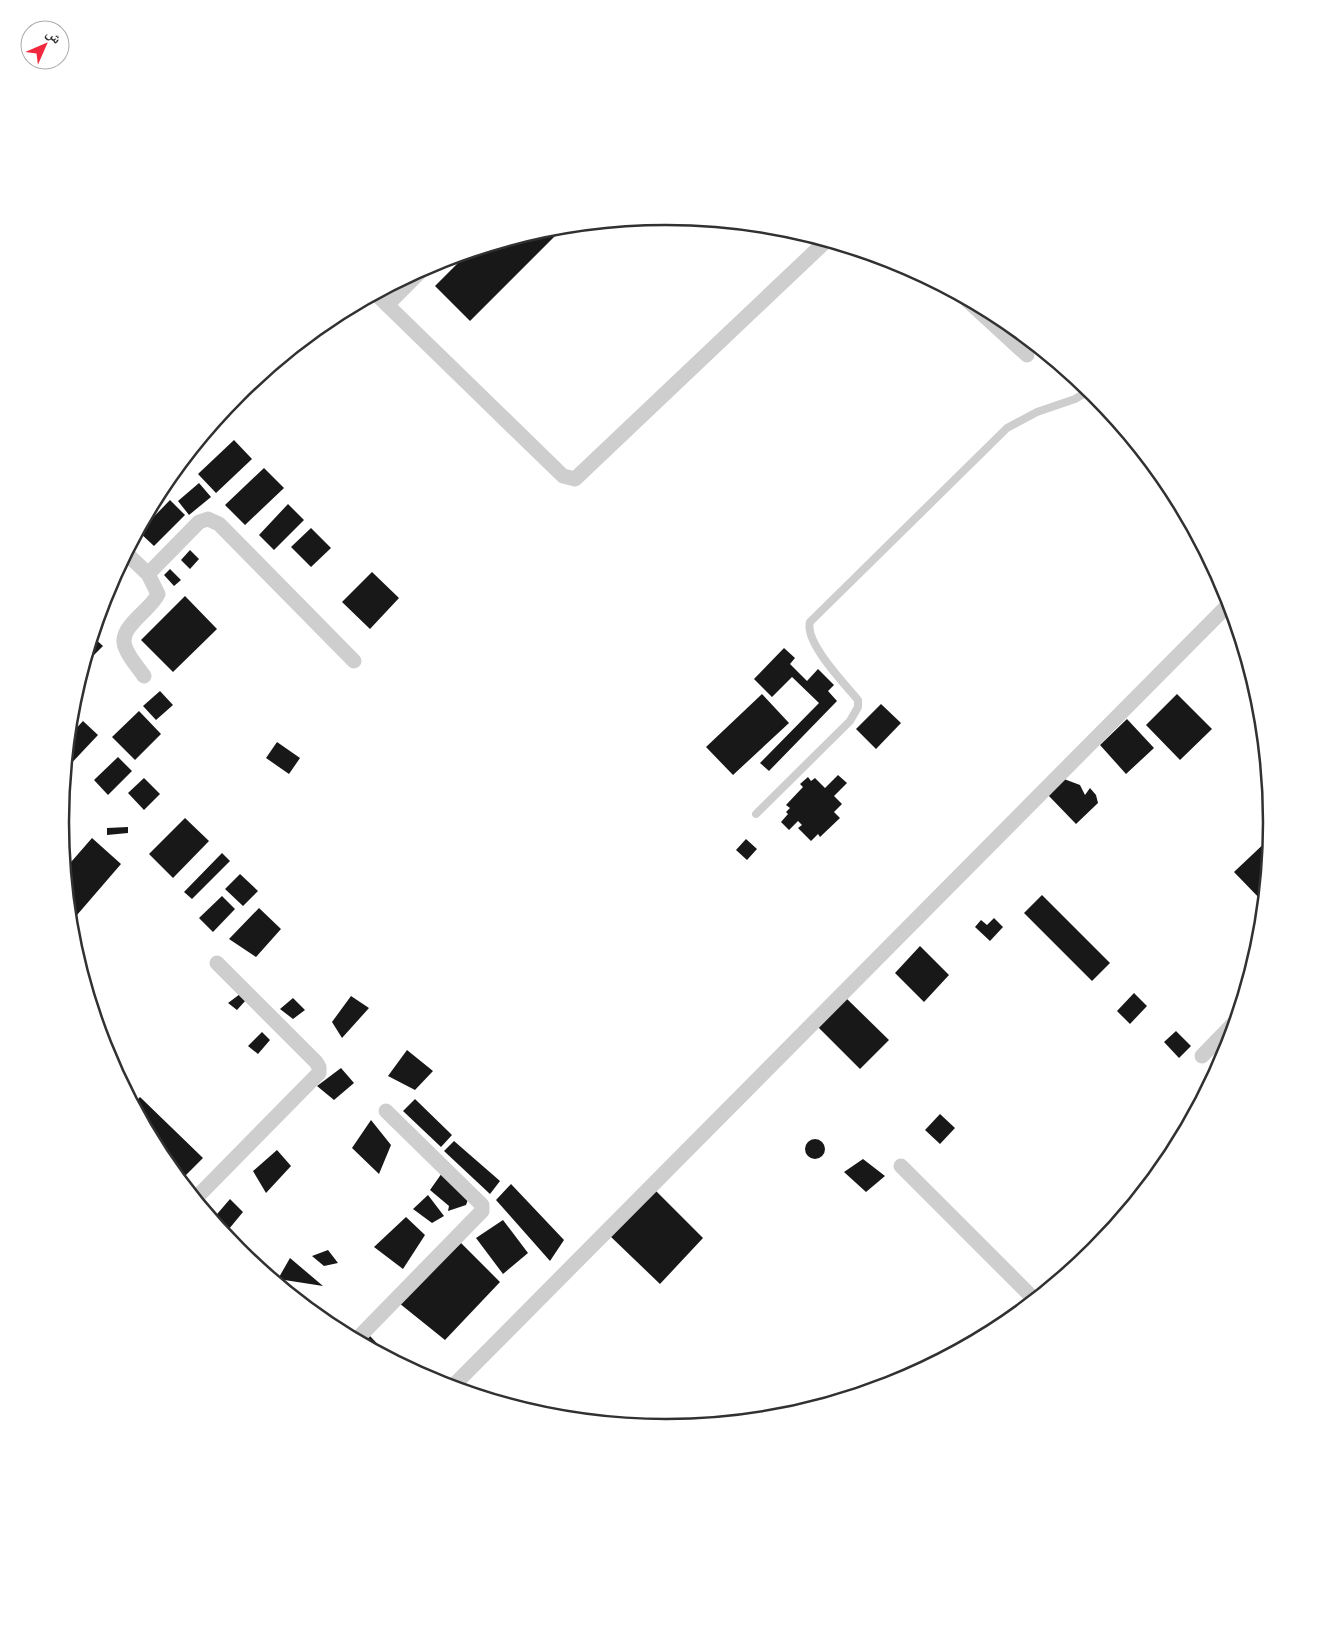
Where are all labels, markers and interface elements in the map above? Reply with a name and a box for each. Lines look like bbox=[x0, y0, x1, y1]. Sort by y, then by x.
north arrow bbox=[20, 20, 70, 70]
text: ش bbox=[43, 24, 66, 48]

